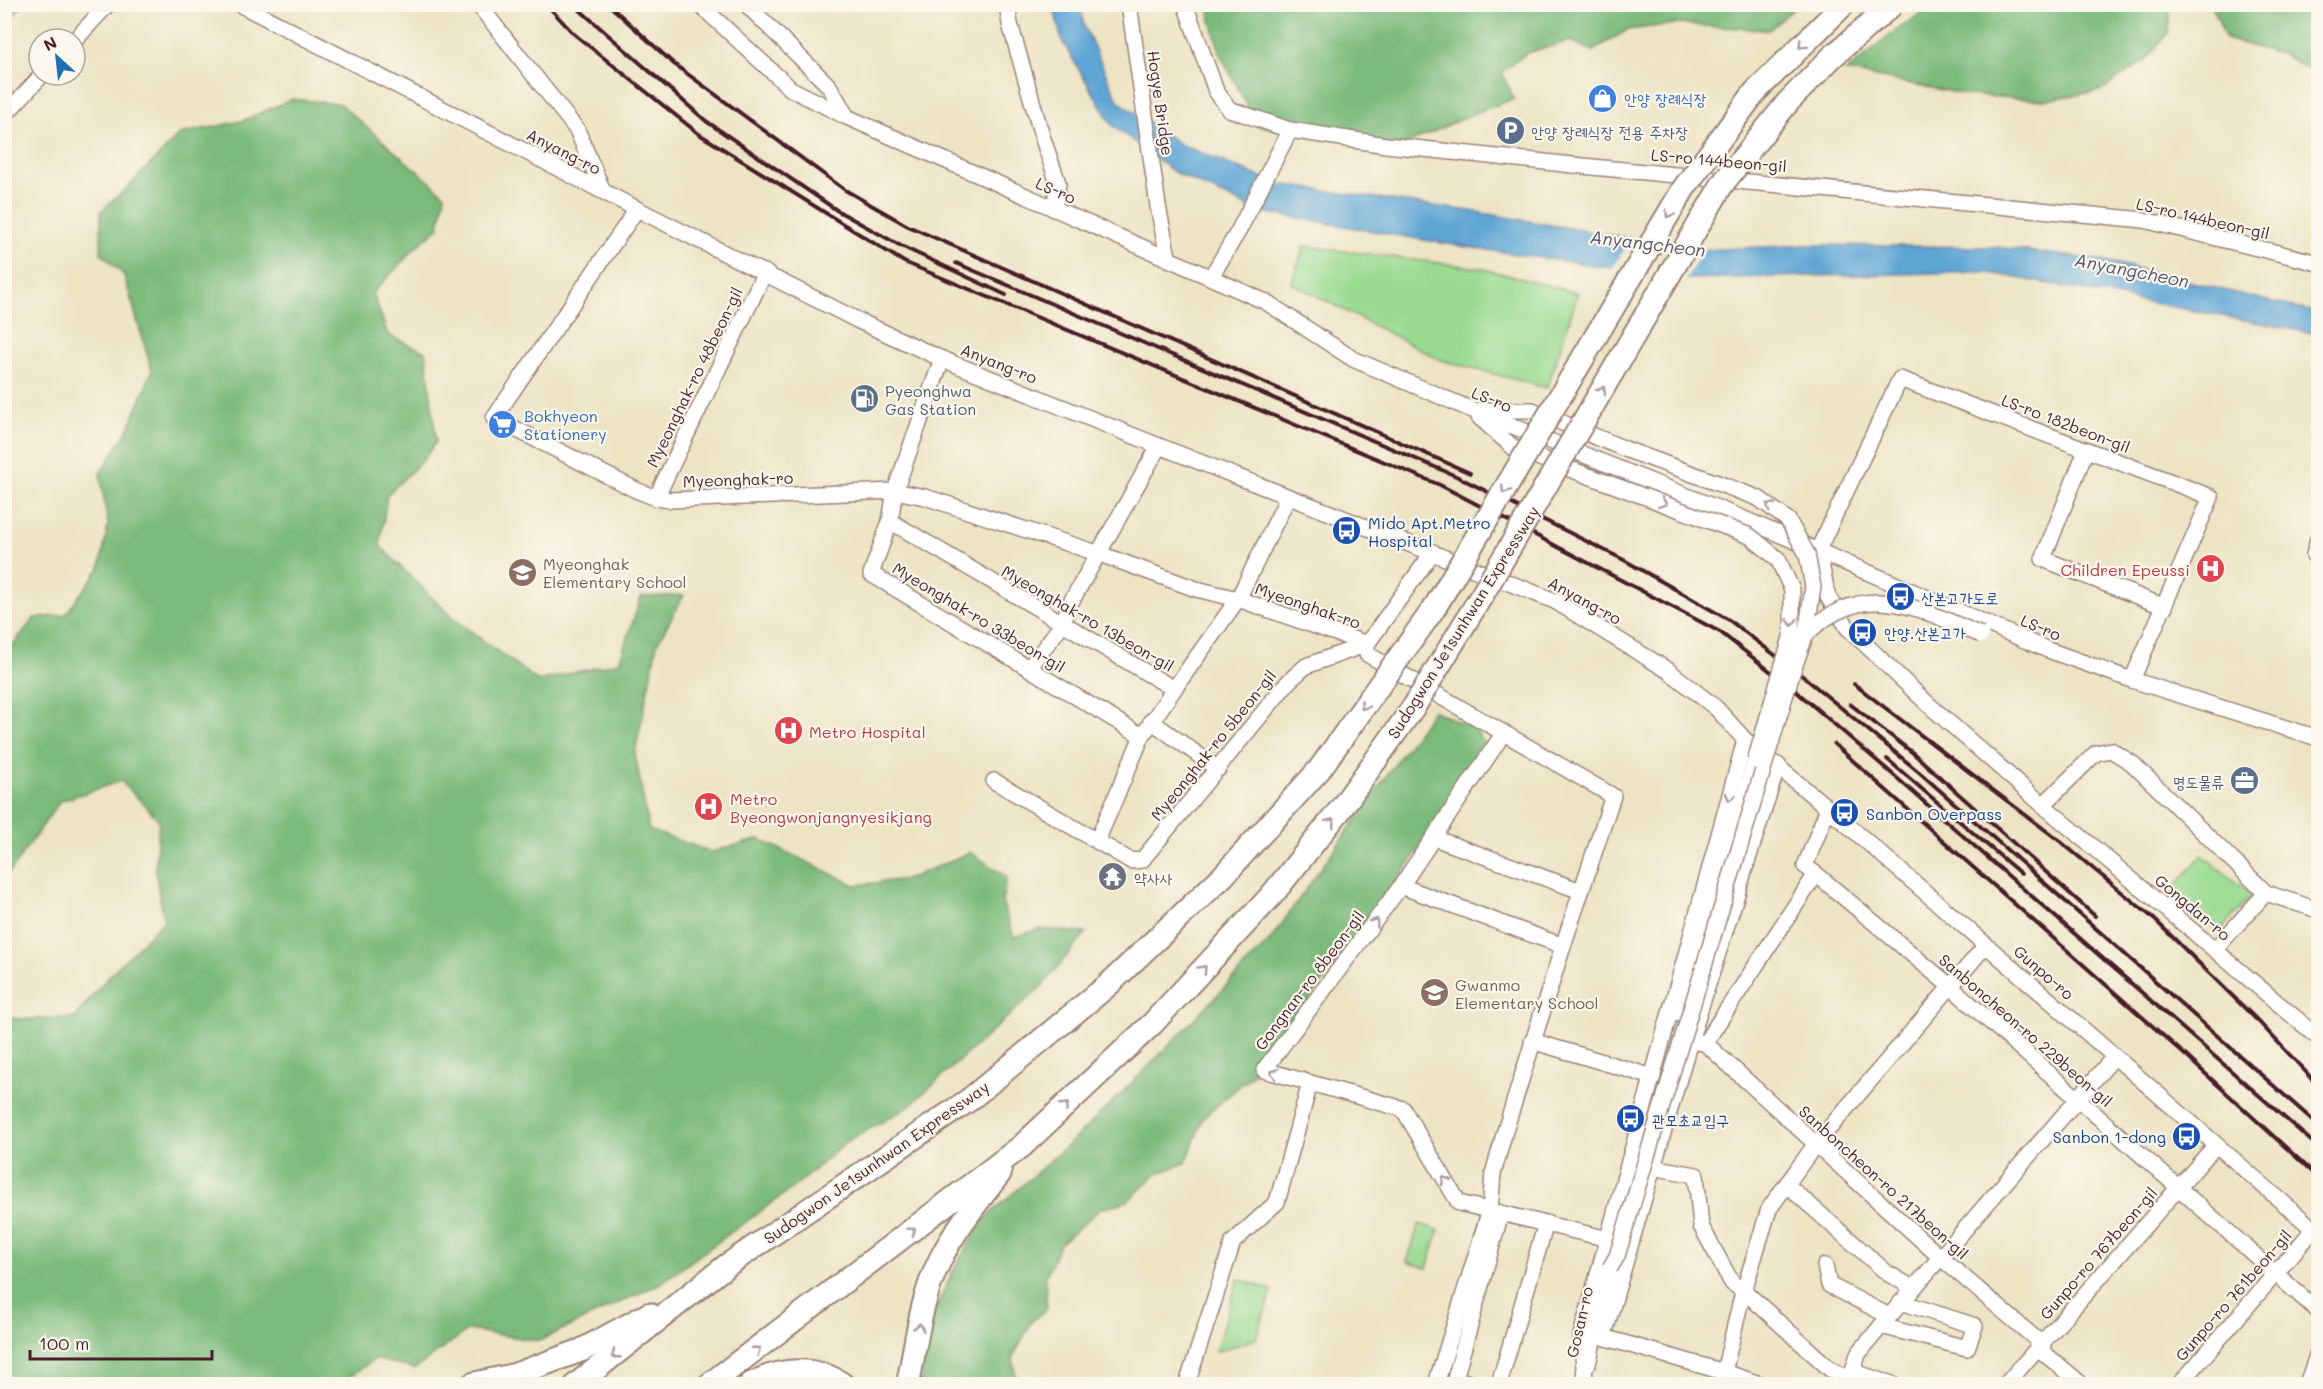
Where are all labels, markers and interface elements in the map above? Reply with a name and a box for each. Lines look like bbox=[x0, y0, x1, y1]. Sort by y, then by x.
north arrow bbox=[27, 27, 87, 87]
text: N bbox=[40, 31, 60, 55]
one-way arrow bbox=[1799, 38, 1810, 49]
street label: Hogye Bridge bbox=[1143, 49, 1179, 157]
shop icon: 안양 장례식장 bbox=[1587, 82, 1619, 114]
place label: 안양 장례식장 bbox=[1624, 88, 1706, 109]
parking icon: 안양 장례식장 전용 주차장 bbox=[1494, 115, 1526, 147]
place label: 안양 장례식장 전용 주차장 bbox=[1531, 121, 1688, 142]
street label: Anyang-ro bbox=[523, 123, 605, 179]
street label: LS-ro 144beon-gil bbox=[1650, 144, 1788, 176]
street label: LS-ro bbox=[1033, 172, 1079, 208]
street label: LS-ro 144beon-gil bbox=[2134, 192, 2272, 244]
one-way arrow bbox=[1664, 208, 1676, 218]
water label: Anyangcheon bbox=[1589, 224, 1707, 262]
water label: Anyangcheon bbox=[2073, 247, 2191, 293]
street label: Myeonghak-ro 48beon-gil bbox=[641, 283, 747, 471]
street label: Anyang-ro bbox=[958, 338, 1040, 388]
place label: Pyeonghwa Gas Station bbox=[885, 380, 976, 419]
street label: LS-ro bbox=[1469, 381, 1515, 417]
fuel station icon: Pyeonghwa Gas Station bbox=[848, 383, 880, 415]
one-way arrow bbox=[1595, 386, 1606, 396]
street label: LS-ro 182beon-gil bbox=[1999, 389, 2133, 457]
place label: Bokhyeon Stationery bbox=[524, 405, 607, 444]
supermarket icon: Bokhyeon Stationery bbox=[487, 408, 519, 440]
street label: Myeonghak-ro bbox=[682, 467, 794, 491]
one-way arrow bbox=[1500, 484, 1512, 494]
one-way arrow bbox=[1657, 496, 1668, 509]
street label: Sudogwon Je1sunhwan Expressway bbox=[1382, 502, 1544, 742]
one-way arrow bbox=[1765, 503, 1776, 514]
place label: Mido Apt.Metro Hospital bbox=[1368, 512, 1490, 551]
bus stop icon: Mido Apt.Metro Hospital bbox=[1331, 515, 1363, 547]
place label: Myeonghak Elementary School bbox=[543, 553, 687, 592]
hospital icon: Children Epeussi bbox=[2195, 553, 2227, 585]
school or university icon: Myeonghak Elementary School bbox=[506, 556, 538, 588]
street label: Myeonghak-ro 33beon-gil bbox=[889, 557, 1069, 677]
place label: Children Epeussi bbox=[2060, 559, 2190, 580]
street label: Myeonghak-ro 13beon-gil bbox=[998, 560, 1178, 676]
street label: Anyang-ro bbox=[1545, 571, 1625, 629]
street label: Myeonghak-ro bbox=[1252, 577, 1364, 633]
bus stop icon: 산본고가도로 bbox=[1884, 581, 1916, 613]
place label: 산본고가도로 bbox=[1921, 587, 1998, 608]
street label: LS-ro bbox=[2018, 609, 2064, 645]
bus stop icon: 안양.산본고가 bbox=[1847, 616, 1879, 648]
one-way arrow bbox=[1786, 617, 1798, 626]
place label: 안양.산본고가 bbox=[1884, 622, 1966, 643]
street label: Myeonghak-ro 5beon-gil bbox=[1146, 665, 1280, 825]
one-way arrow bbox=[1361, 700, 1372, 711]
hospital icon: Metro Hospital bbox=[772, 715, 804, 747]
place label: Metro Hospital bbox=[809, 721, 926, 742]
office icon: 명도물류 bbox=[2229, 765, 2261, 797]
place label: 명도물류 bbox=[2173, 771, 2224, 792]
place label: Metro Byeongwonjangnyesikjang bbox=[730, 788, 932, 827]
hospital icon: Metro Byeongwonjangnyesikjang bbox=[693, 791, 725, 823]
one-way arrow bbox=[1724, 792, 1737, 802]
bus stop icon: Sanbon Overpass bbox=[1829, 797, 1861, 829]
place label: Sanbon Overpass bbox=[1866, 803, 2002, 824]
one-way arrow bbox=[1323, 818, 1334, 829]
temple icon: 약사사 bbox=[1097, 861, 1129, 893]
place label: 약사사 bbox=[1134, 867, 1173, 888]
street label: Gongdan-ro bbox=[2151, 869, 2235, 945]
street label: Gongnan-ro 8beon-gil bbox=[1250, 906, 1368, 1054]
one-way arrow bbox=[1367, 917, 1378, 928]
street label: Gunpo-ro bbox=[2010, 940, 2078, 1004]
street label: Sanboncheon-ro 229beon-gil bbox=[1935, 949, 2117, 1111]
one-way arrow bbox=[1196, 965, 1207, 976]
place label: Gwanmo Elementary School bbox=[1455, 974, 1599, 1013]
school or university icon: Gwanmo Elementary School bbox=[1418, 977, 1450, 1009]
one-way arrow bbox=[1270, 1068, 1280, 1080]
street label: Sudogwon Je1sunhwan Expressway bbox=[759, 1076, 993, 1248]
street label: Sanboncheon-ro 217beon-gil bbox=[1795, 1100, 1973, 1264]
one-way arrow bbox=[1058, 1102, 1068, 1113]
bus stop icon: 관모초교입구 bbox=[1615, 1103, 1647, 1135]
place label: 관모초교입구 bbox=[1652, 1109, 1729, 1130]
bus stop icon: Sanbon 1-dong bbox=[2171, 1120, 2203, 1152]
place label: Sanbon 1-dong bbox=[2053, 1126, 2166, 1147]
one-way arrow bbox=[1441, 1176, 1453, 1186]
street label: Gunpo-ro 767beon-gil bbox=[2035, 1182, 2161, 1324]
street label: Gunpo-ro 761beon-gil bbox=[2170, 1225, 2296, 1365]
one-way arrow bbox=[905, 1227, 916, 1238]
street label: Gosan-ro bbox=[1561, 1284, 1597, 1360]
one-way arrow bbox=[912, 1322, 925, 1332]
scale bar bbox=[30, 1323, 212, 1361]
text: 100 m bbox=[39, 1331, 89, 1355]
one-way arrow bbox=[750, 1346, 761, 1357]
one-way arrow bbox=[611, 1347, 622, 1358]

